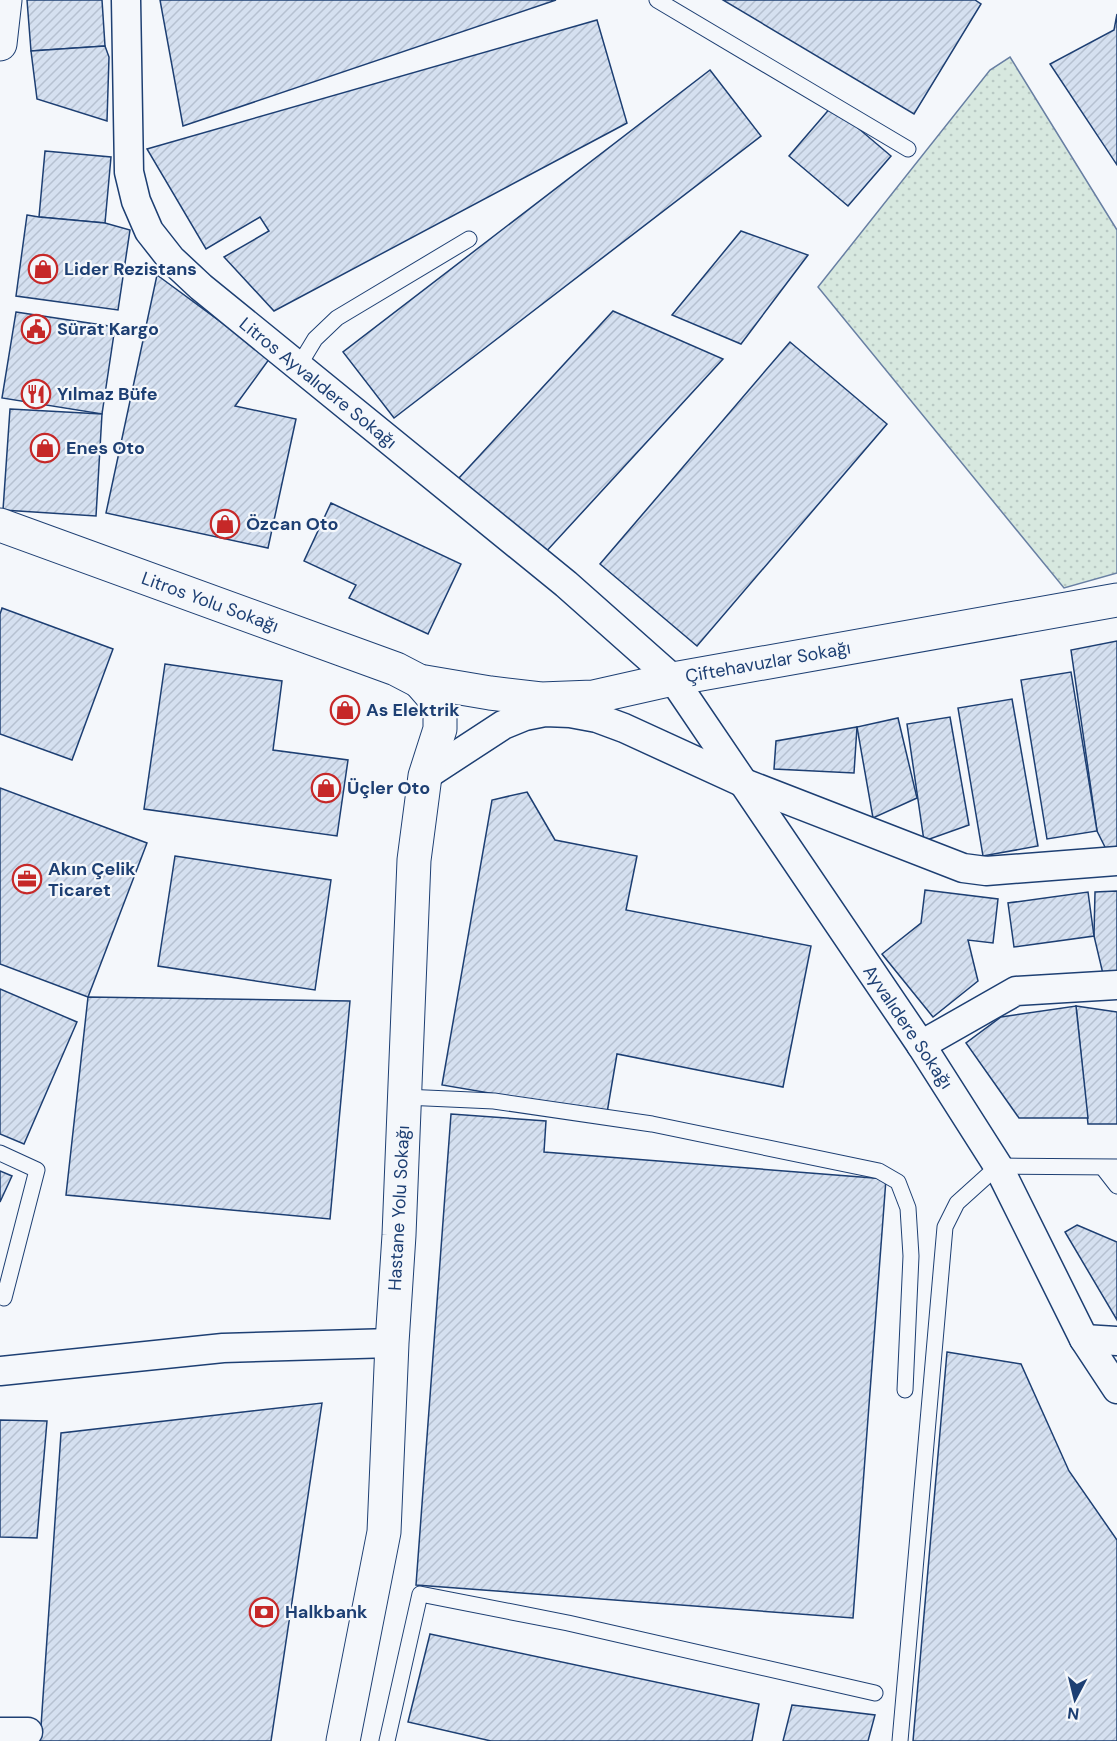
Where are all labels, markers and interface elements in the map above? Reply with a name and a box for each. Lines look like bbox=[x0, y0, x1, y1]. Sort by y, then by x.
shop icon: Lider Rezistans bbox=[27, 253, 59, 285]
place label: Lider Rezistans bbox=[64, 257, 197, 281]
street label: Litros Ayvalıdere Sokağı bbox=[234, 312, 402, 454]
public building icon: Sürat Kargo bbox=[20, 313, 52, 345]
place label: Sürat Kargo bbox=[57, 317, 159, 341]
restaurant icon: Yılmaz Büfe bbox=[20, 378, 52, 410]
place label: Yılmaz Büfe bbox=[57, 382, 158, 406]
shop icon: Enes Oto bbox=[29, 432, 61, 464]
place label: Enes Oto bbox=[66, 436, 145, 460]
shop icon: Özcan Oto bbox=[209, 508, 241, 540]
place label: Özcan Oto bbox=[246, 512, 338, 536]
street label: Litros Yolu Sokağı bbox=[138, 566, 282, 638]
street label: Çiftehavuzlar Sokağı bbox=[683, 636, 853, 688]
shop icon: As Elektrik bbox=[329, 694, 361, 726]
place label: As Elektrik bbox=[366, 698, 460, 722]
shop icon: Üçler Oto bbox=[310, 772, 342, 804]
place label: Üçler Oto bbox=[347, 776, 430, 800]
place label: Akın Çelik Ticaret bbox=[48, 857, 136, 902]
office icon: Akın Çelik Ticaret bbox=[11, 863, 43, 895]
street label: Ayvalıdere Sokağı bbox=[858, 960, 958, 1094]
street label: Hastane Yolu Sokağı bbox=[383, 1125, 415, 1291]
bank icon: Halkbank bbox=[248, 1596, 280, 1628]
place label: Halkbank bbox=[285, 1600, 368, 1624]
north arrow bbox=[1045, 1669, 1105, 1729]
text: N bbox=[1066, 1702, 1080, 1725]

